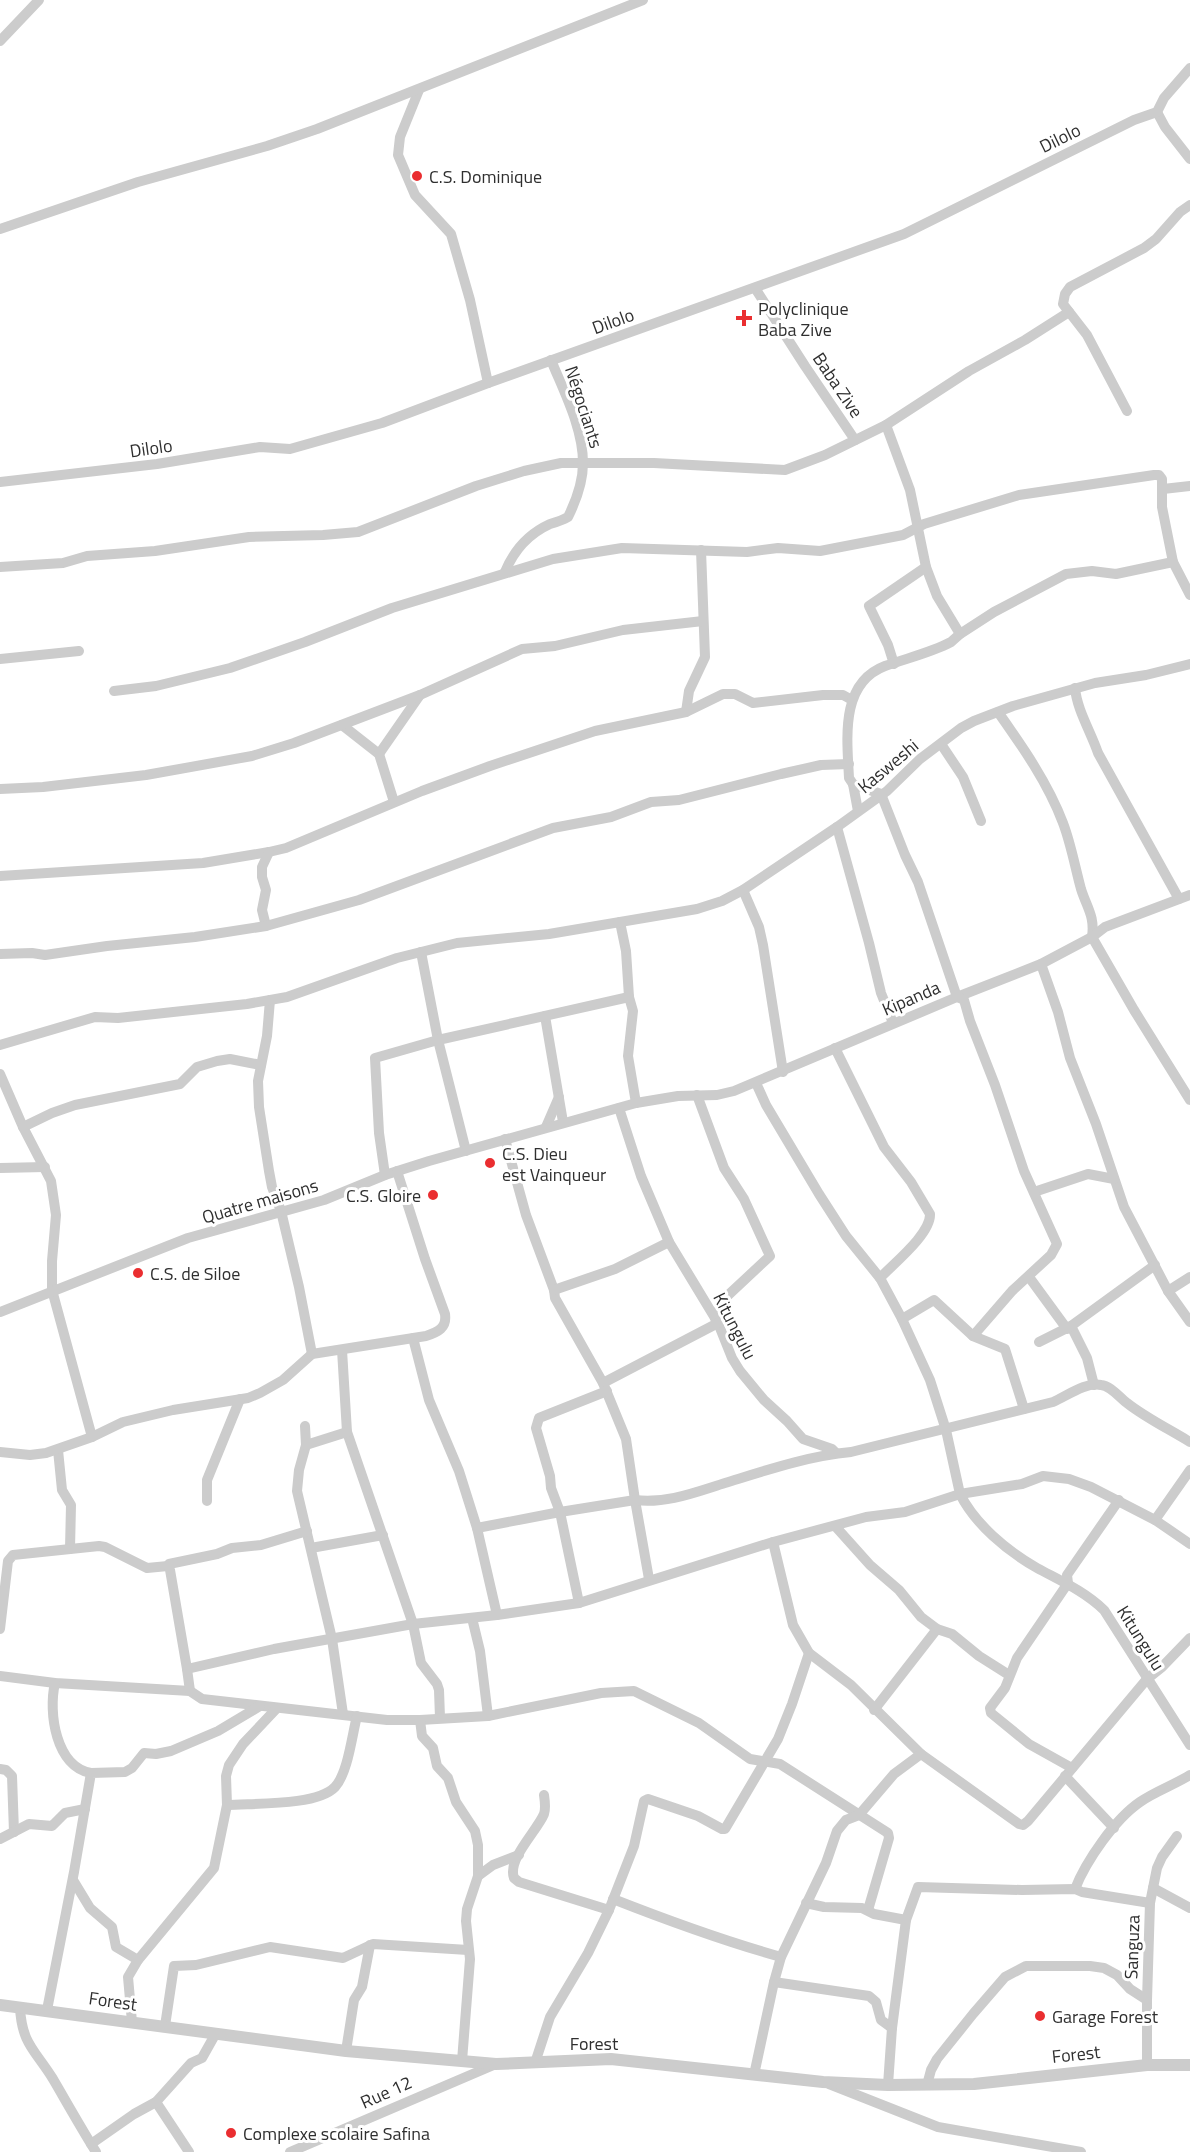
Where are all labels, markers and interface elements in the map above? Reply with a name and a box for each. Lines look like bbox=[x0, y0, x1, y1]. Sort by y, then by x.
street label: Dilolo bbox=[1035, 116, 1085, 160]
place label: C.S. Dominique bbox=[429, 163, 542, 190]
marker: C.S. Dominique bbox=[410, 169, 424, 183]
place label: Polyclinique Baba Zive bbox=[758, 295, 848, 343]
street label: Dilolo bbox=[588, 301, 638, 341]
marker: Polyclinique Baba Zive bbox=[735, 309, 753, 327]
street label: Baba Zive bbox=[806, 347, 870, 423]
street label: Négociants bbox=[558, 362, 610, 452]
street label: Dilolo bbox=[128, 432, 174, 464]
street label: Kasweshi bbox=[852, 732, 924, 800]
street label: Kipanda bbox=[878, 974, 944, 1022]
place label: C.S. Dieu est Vainqueur bbox=[502, 1140, 606, 1188]
marker: C.S. Dieu est Vainqueur bbox=[483, 1156, 497, 1170]
street label: Quatre maisons bbox=[199, 1172, 321, 1230]
place label: C.S. Gloire bbox=[346, 1182, 421, 1209]
marker: C.S. Gloire bbox=[426, 1188, 440, 1202]
place label: C.S. de Siloe bbox=[150, 1260, 240, 1287]
marker: C.S. de Siloe bbox=[131, 1266, 145, 1280]
street label: Kitungulu bbox=[707, 1288, 763, 1364]
street label: Kitungulu bbox=[1110, 1600, 1172, 1676]
street label: Sanguza bbox=[1117, 1914, 1147, 1980]
street label: Forest bbox=[87, 1984, 140, 2018]
place label: Garage Forest bbox=[1052, 2003, 1159, 2030]
marker: Garage Forest bbox=[1033, 2009, 1047, 2023]
street label: Forest bbox=[570, 2030, 619, 2057]
street label: Forest bbox=[1050, 2038, 1102, 2070]
street label: Rue 12 bbox=[356, 2069, 416, 2115]
place label: Complexe scolaire Safina bbox=[243, 2120, 430, 2147]
marker: Complexe scolaire Safina bbox=[224, 2126, 238, 2140]

